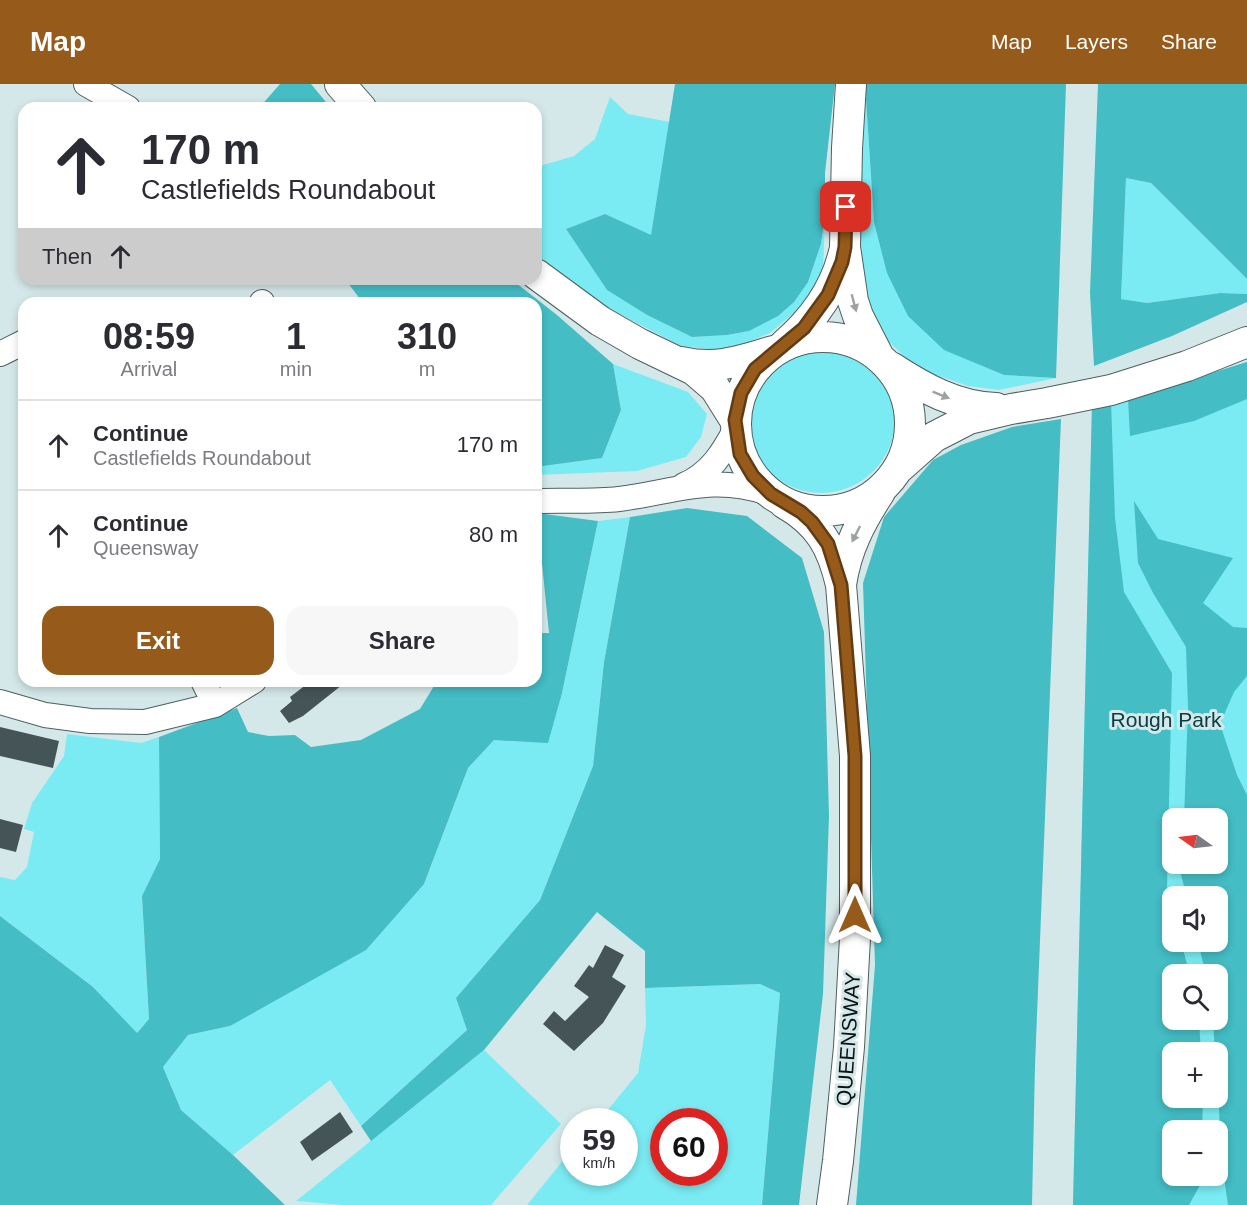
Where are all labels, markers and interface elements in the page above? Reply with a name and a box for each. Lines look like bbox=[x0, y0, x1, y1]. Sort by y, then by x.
text: Map bbox=[30, 26, 86, 57]
text: Map bbox=[991, 30, 1032, 53]
text: Layers bbox=[1065, 30, 1128, 53]
text: Share bbox=[1161, 30, 1217, 53]
icon: ahead bbox=[42, 126, 120, 204]
text: 170 m bbox=[141, 126, 260, 173]
text: Castlefields Roundabout bbox=[141, 175, 435, 205]
pin bbox=[820, 181, 871, 232]
icon: arrive bbox=[829, 190, 862, 223]
icon: ahead bbox=[104, 240, 137, 273]
text: Then bbox=[42, 244, 92, 269]
one-way arrow bbox=[850, 294, 860, 312]
text: 08:59 bbox=[103, 316, 195, 357]
text: 1 bbox=[286, 316, 306, 357]
text: 310 bbox=[397, 316, 457, 357]
text: Arrival bbox=[121, 358, 177, 380]
text: min bbox=[280, 358, 312, 380]
text: m bbox=[419, 358, 435, 380]
one-way arrow bbox=[932, 391, 950, 400]
text: Continue bbox=[93, 421, 188, 446]
icon: ahead bbox=[42, 429, 75, 462]
text: 170 m bbox=[457, 432, 518, 457]
text: Castlefields Roundabout bbox=[93, 447, 311, 469]
text: Continue bbox=[93, 511, 188, 536]
icon: ahead bbox=[42, 519, 75, 552]
text: 80 m bbox=[469, 522, 518, 547]
one-way arrow bbox=[851, 525, 860, 542]
text: Queensway bbox=[93, 537, 199, 559]
button: Exit bbox=[42, 606, 274, 675]
button: Share bbox=[286, 606, 518, 675]
park label: Rough Park bbox=[1111, 708, 1222, 731]
north arrow bbox=[1162, 808, 1228, 874]
map controls bbox=[1162, 808, 1228, 1186]
position arrow bbox=[823, 883, 887, 947]
button: sound bbox=[1162, 886, 1228, 952]
button: search bbox=[1162, 964, 1228, 1030]
street label: QUEENSWAY bbox=[832, 971, 864, 1107]
button: + bbox=[1162, 1042, 1228, 1108]
speed limit sign: 60 bbox=[650, 1108, 728, 1186]
button: − bbox=[1162, 1120, 1228, 1186]
text: 59 bbox=[582, 1123, 616, 1156]
text: km/h bbox=[583, 1154, 615, 1171]

